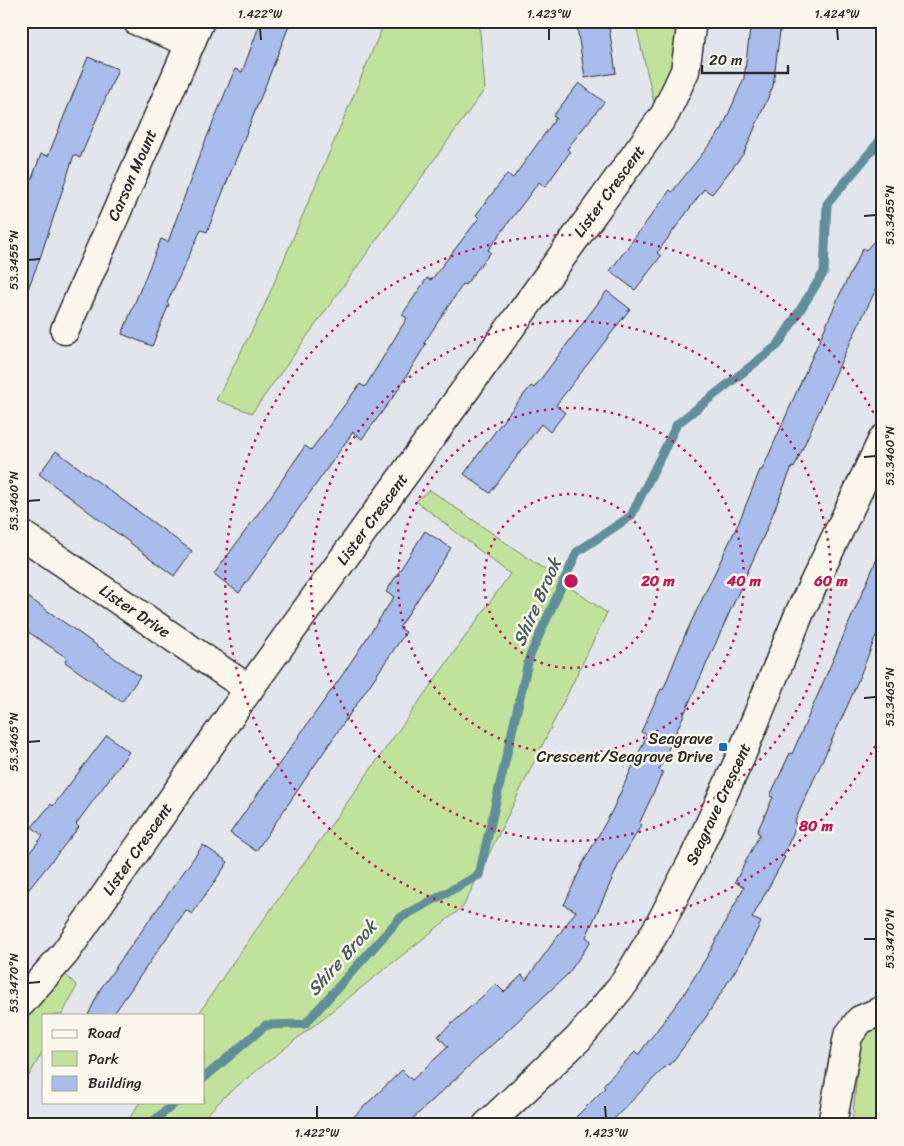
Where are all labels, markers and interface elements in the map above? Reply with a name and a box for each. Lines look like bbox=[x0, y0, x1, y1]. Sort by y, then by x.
text: 1.422°W bbox=[238, 3, 283, 25]
text: 1.423°W bbox=[527, 3, 572, 25]
text: 1.424°W bbox=[814, 3, 860, 25]
scale bar bbox=[702, 42, 788, 74]
text: 20 m bbox=[709, 47, 743, 73]
street label: Carson Mount bbox=[99, 124, 165, 226]
street label: Lister Crescent bbox=[565, 139, 653, 243]
text: 53.3455°N bbox=[879, 184, 901, 245]
text: 53.3455°N bbox=[3, 229, 25, 290]
text: 53.3460°N bbox=[879, 426, 901, 486]
street label: Lister Crescent bbox=[328, 467, 416, 571]
text: 53.3460°N bbox=[3, 471, 25, 531]
water label: Shire Brook bbox=[503, 551, 572, 651]
text: 20 m bbox=[640, 568, 675, 594]
text: 40 m bbox=[726, 568, 762, 594]
text: 60 m bbox=[813, 568, 848, 594]
centre of rings bbox=[562, 572, 580, 590]
street label: Lister Drive bbox=[93, 576, 177, 646]
text: 53.3465°N bbox=[879, 667, 901, 727]
text: 53.3465°N bbox=[3, 712, 25, 772]
place label: Seagrave Crescent/Seagrave Drive bbox=[537, 724, 713, 771]
street label: Seagrave Crescent bbox=[677, 738, 759, 870]
marker: Seagrave Crescent/Seagrave Drive bbox=[717, 741, 729, 753]
street label: Lister Crescent bbox=[94, 796, 180, 902]
text: 80 m bbox=[798, 813, 833, 839]
text: 53.3470°N bbox=[879, 909, 901, 969]
water label: Shire Brook bbox=[299, 911, 387, 1003]
text: 53.3470°N bbox=[3, 953, 25, 1013]
legend bbox=[42, 1014, 205, 1104]
text: Road bbox=[88, 1020, 121, 1046]
text: Park bbox=[88, 1046, 119, 1072]
text: Building bbox=[88, 1070, 142, 1096]
text: 1.422°W bbox=[295, 1122, 340, 1144]
text: 1.423°W bbox=[584, 1122, 629, 1144]

